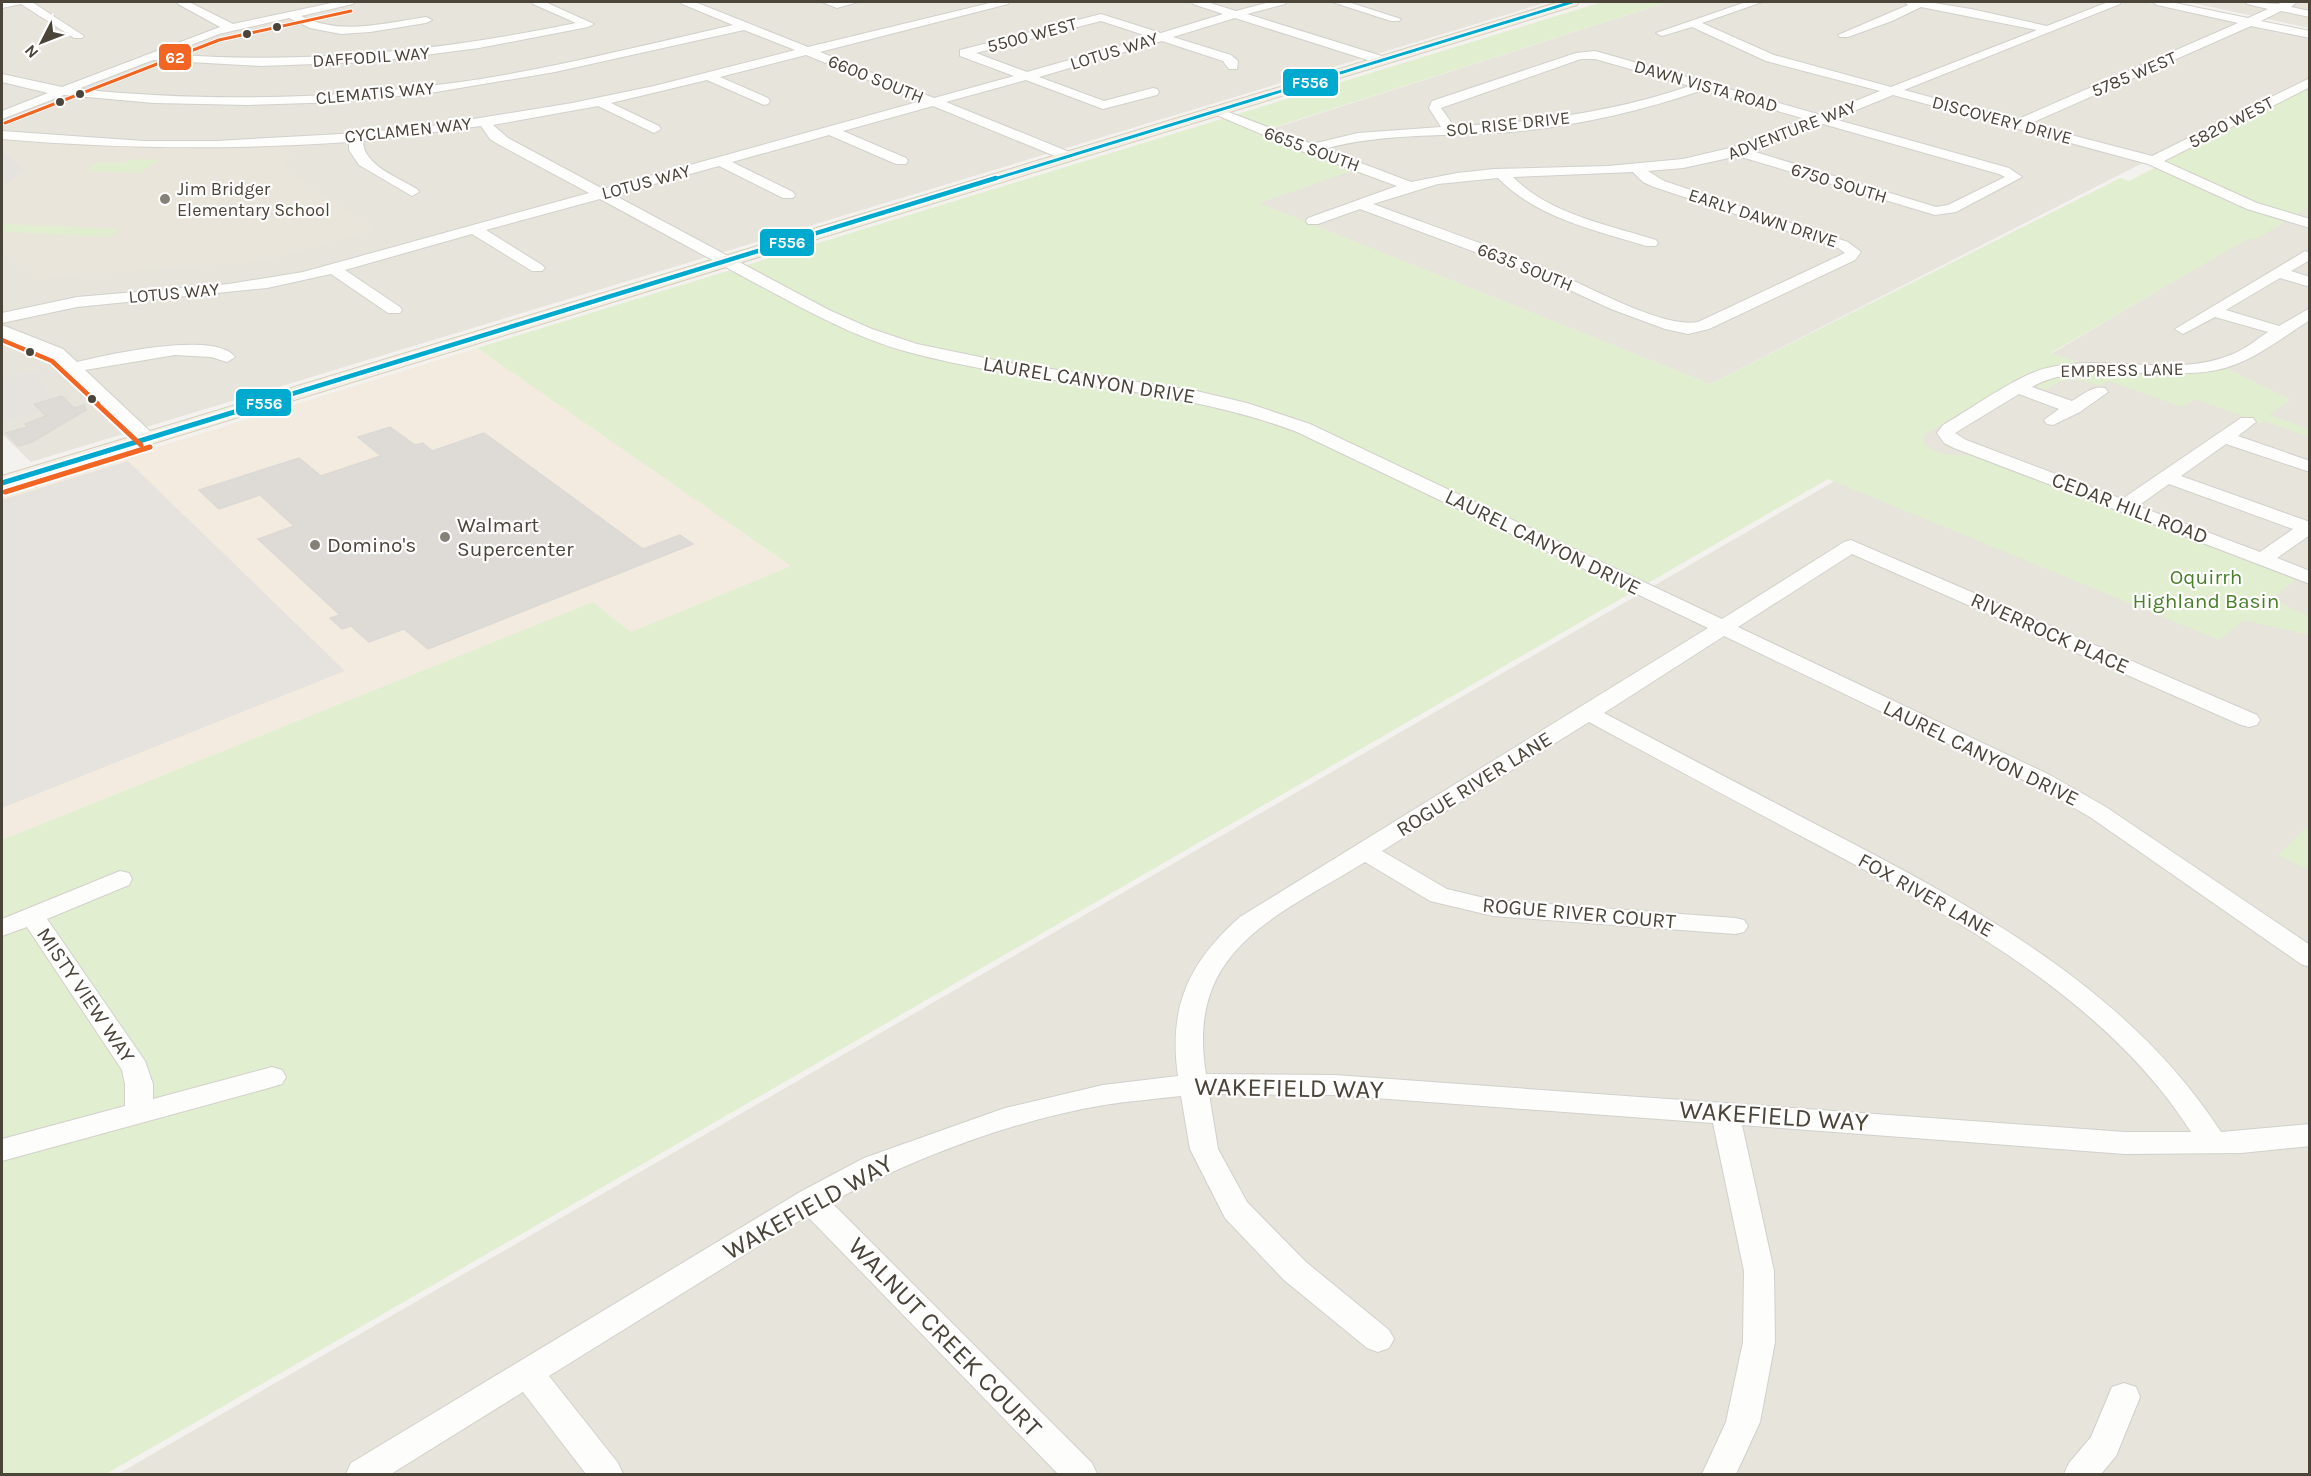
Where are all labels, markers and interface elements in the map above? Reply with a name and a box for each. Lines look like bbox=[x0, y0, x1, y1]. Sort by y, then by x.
north arrow bbox=[12, 12, 72, 72]
street label: 5500 WEST bbox=[985, 12, 1079, 58]
unlabelled marker bbox=[271, 21, 283, 33]
street label: LOTUS WAY bbox=[1067, 27, 1161, 75]
unlabelled marker bbox=[241, 28, 253, 40]
text: N bbox=[20, 41, 42, 62]
street label: DAFFODIL WAY bbox=[312, 42, 431, 72]
line badge: 62 bbox=[158, 43, 192, 71]
street label: 5785 WEST bbox=[2088, 46, 2180, 102]
text: 62 bbox=[165, 48, 185, 67]
street label: 6600 SOUTH bbox=[825, 50, 927, 108]
street label: DAWN VISTA ROAD bbox=[1632, 55, 1780, 117]
line badge: F556 bbox=[1282, 68, 1339, 97]
text: F556 bbox=[1291, 73, 1329, 92]
street label: CLEMATIS WAY bbox=[315, 77, 435, 109]
unlabelled marker bbox=[74, 88, 86, 100]
street label: DISCOVERY DRIVE bbox=[1930, 91, 2074, 149]
street label: 5820 WEST bbox=[2185, 91, 2277, 153]
street label: ADVENTURE WAY bbox=[1724, 95, 1860, 165]
unlabelled marker bbox=[54, 96, 66, 108]
street label: SOL RISE DRIVE bbox=[1445, 107, 1571, 141]
street label: CYCLAMEN WAY bbox=[343, 112, 473, 148]
street label: 6655 SOUTH bbox=[1261, 121, 1363, 177]
street label: 6750 SOUTH bbox=[1788, 158, 1890, 208]
street label: LOTUS WAY bbox=[599, 160, 693, 204]
place label: Jim Bridger Elementary School bbox=[177, 178, 330, 221]
street label: EARLY DAWN DRIVE bbox=[1686, 184, 1840, 252]
marker: Jim Bridger Elementary School bbox=[158, 192, 172, 206]
line badge: F556 bbox=[759, 228, 815, 257]
text: F556 bbox=[768, 233, 806, 252]
street label: 6635 SOUTH bbox=[1474, 238, 1576, 296]
street label: LOTUS WAY bbox=[128, 278, 221, 308]
unlabelled marker bbox=[24, 346, 36, 358]
street label: LAUREL CANYON DRIVE bbox=[981, 351, 1197, 409]
street label: EMPRESS LANE bbox=[2060, 358, 2184, 382]
line badge: F556 bbox=[235, 388, 292, 417]
unlabelled marker bbox=[86, 393, 98, 405]
text: F556 bbox=[245, 394, 283, 413]
street label: CEDAR HILL ROAD bbox=[2049, 467, 2211, 549]
street label: LAUREL CANYON DRIVE bbox=[1441, 484, 1645, 600]
place label: Walmart Supercenter bbox=[457, 513, 574, 561]
marker: Walmart Supercenter bbox=[438, 530, 452, 544]
place label: Domino's bbox=[327, 533, 416, 557]
marker: Domino's bbox=[308, 538, 322, 552]
park label: Oquirrh Highland Basin bbox=[2133, 565, 2279, 613]
street label: RIVERROCK PLACE bbox=[1967, 587, 2133, 679]
street label: LAUREL CANYON DRIVE bbox=[1879, 695, 2083, 811]
street label: ROGUE RIVER LANE bbox=[1392, 726, 1556, 842]
street label: FOX RIVER LANE bbox=[1854, 848, 1998, 942]
street label: ROGUE RIVER COURT bbox=[1481, 893, 1677, 933]
street label: MISTY VIEW WAY bbox=[32, 923, 140, 1068]
street label: WAKEFIELD WAY bbox=[1194, 1071, 1385, 1105]
street label: WAKEFIELD WAY bbox=[1678, 1094, 1870, 1138]
street label: WAKEFIELD WAY bbox=[718, 1147, 899, 1267]
street label: WALNUT CREEK COURT bbox=[842, 1231, 1048, 1443]

